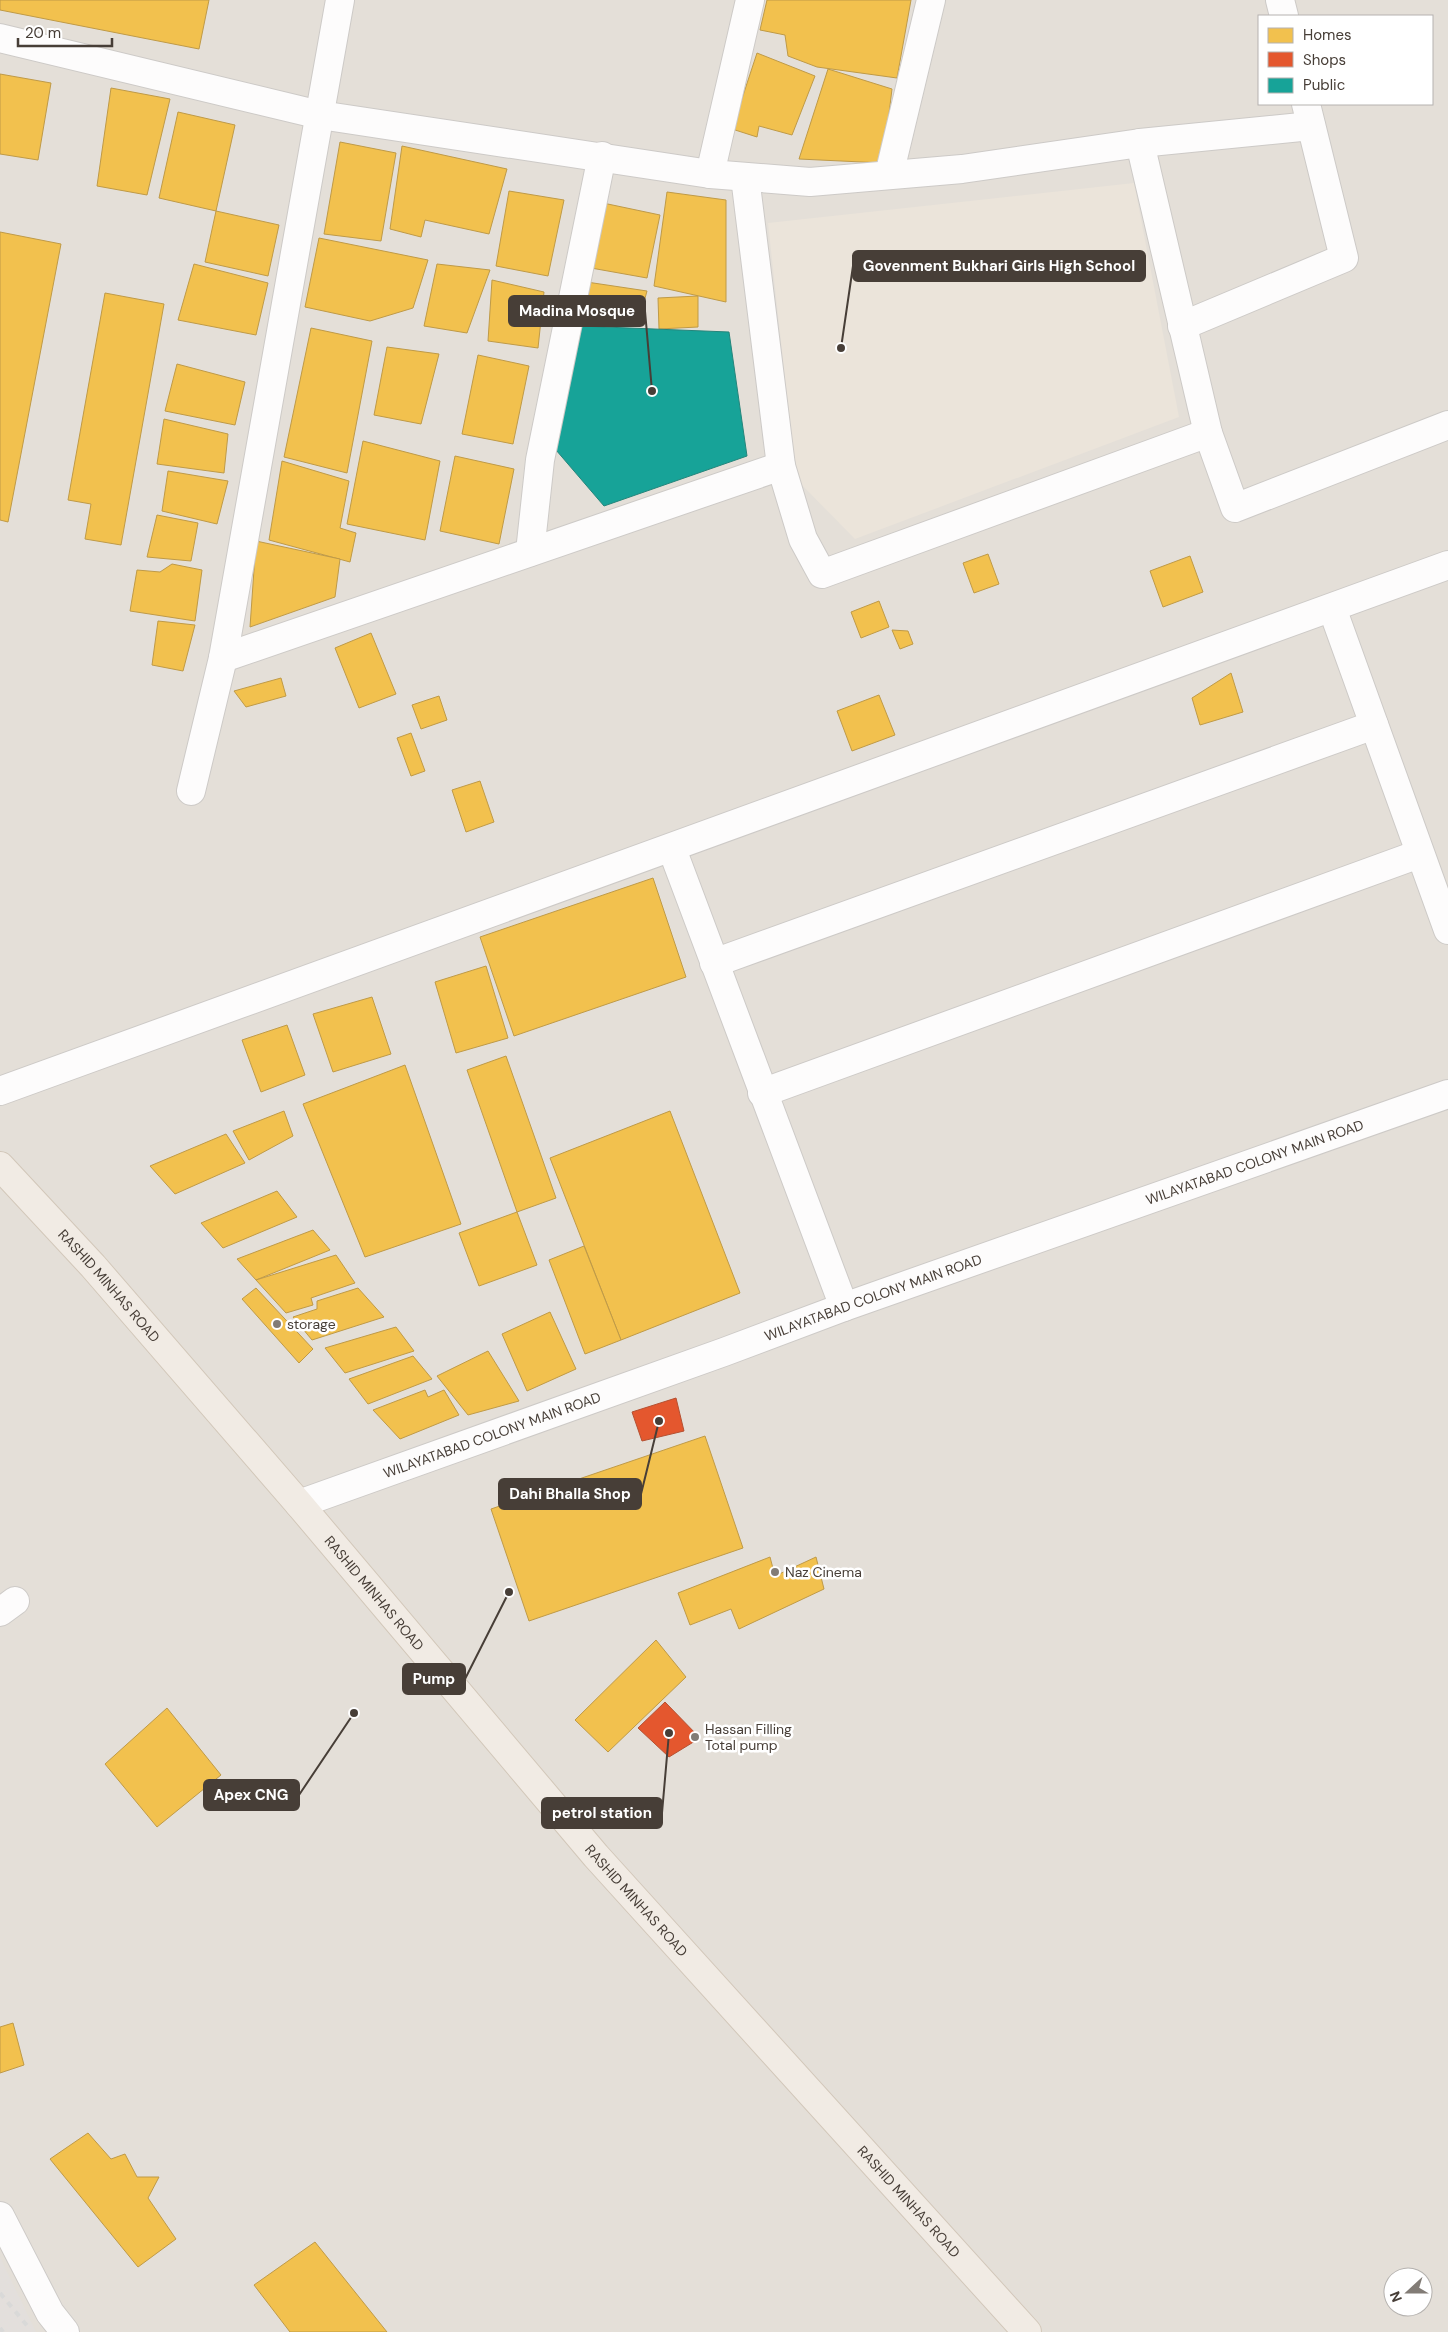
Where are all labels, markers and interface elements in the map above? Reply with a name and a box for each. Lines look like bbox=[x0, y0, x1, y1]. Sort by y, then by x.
scale bar bbox=[18, 15, 111, 47]
legend bbox=[1258, 15, 1433, 105]
text: 20 m bbox=[25, 23, 61, 43]
text: Homes bbox=[1303, 25, 1352, 45]
text: Shops bbox=[1303, 50, 1346, 70]
text: Public bbox=[1303, 75, 1345, 95]
callout: Govenment Bukhari Girls High School bbox=[853, 251, 1145, 281]
text: Govenment Bukhari Girls High School bbox=[863, 256, 1135, 276]
callout: Madina Mosque bbox=[509, 296, 645, 326]
text: Madina Mosque bbox=[519, 301, 635, 321]
street label: WILAYATABAD COLONY MAIN ROAD bbox=[1143, 1115, 1366, 1209]
street label: RASHID MINHAS ROAD bbox=[54, 1225, 164, 1346]
street label: WILAYATABAD COLONY MAIN ROAD bbox=[762, 1250, 984, 1345]
place label: storage bbox=[287, 1315, 336, 1333]
marker: storage bbox=[271, 1318, 283, 1330]
street label: WILAYATABAD COLONY MAIN ROAD bbox=[381, 1388, 603, 1482]
callout: Dahi Bhalla Shop bbox=[499, 1479, 641, 1509]
text: Dahi Bhalla Shop bbox=[509, 1484, 631, 1504]
street label: RASHID MINHAS ROAD bbox=[321, 1532, 428, 1654]
place label: Naz Cinema bbox=[785, 1563, 862, 1581]
marker: Naz Cinema bbox=[769, 1566, 781, 1578]
callout: Pump bbox=[403, 1664, 465, 1694]
text: Pump bbox=[413, 1669, 455, 1689]
place label: Hassan Filling Total pump bbox=[705, 1720, 792, 1754]
marker: Hassan Filling Total pump bbox=[689, 1731, 701, 1743]
callout: Apex CNG bbox=[204, 1780, 299, 1810]
text: Apex CNG bbox=[214, 1785, 288, 1805]
callout: petrol station bbox=[542, 1798, 662, 1828]
text: petrol station bbox=[552, 1803, 652, 1823]
street label: RASHID MINHAS ROAD bbox=[581, 1841, 692, 1960]
street label: RASHID MINHAS ROAD bbox=[854, 2142, 964, 2261]
north arrow bbox=[1383, 2267, 1433, 2317]
text: N bbox=[1386, 2289, 1406, 2305]

